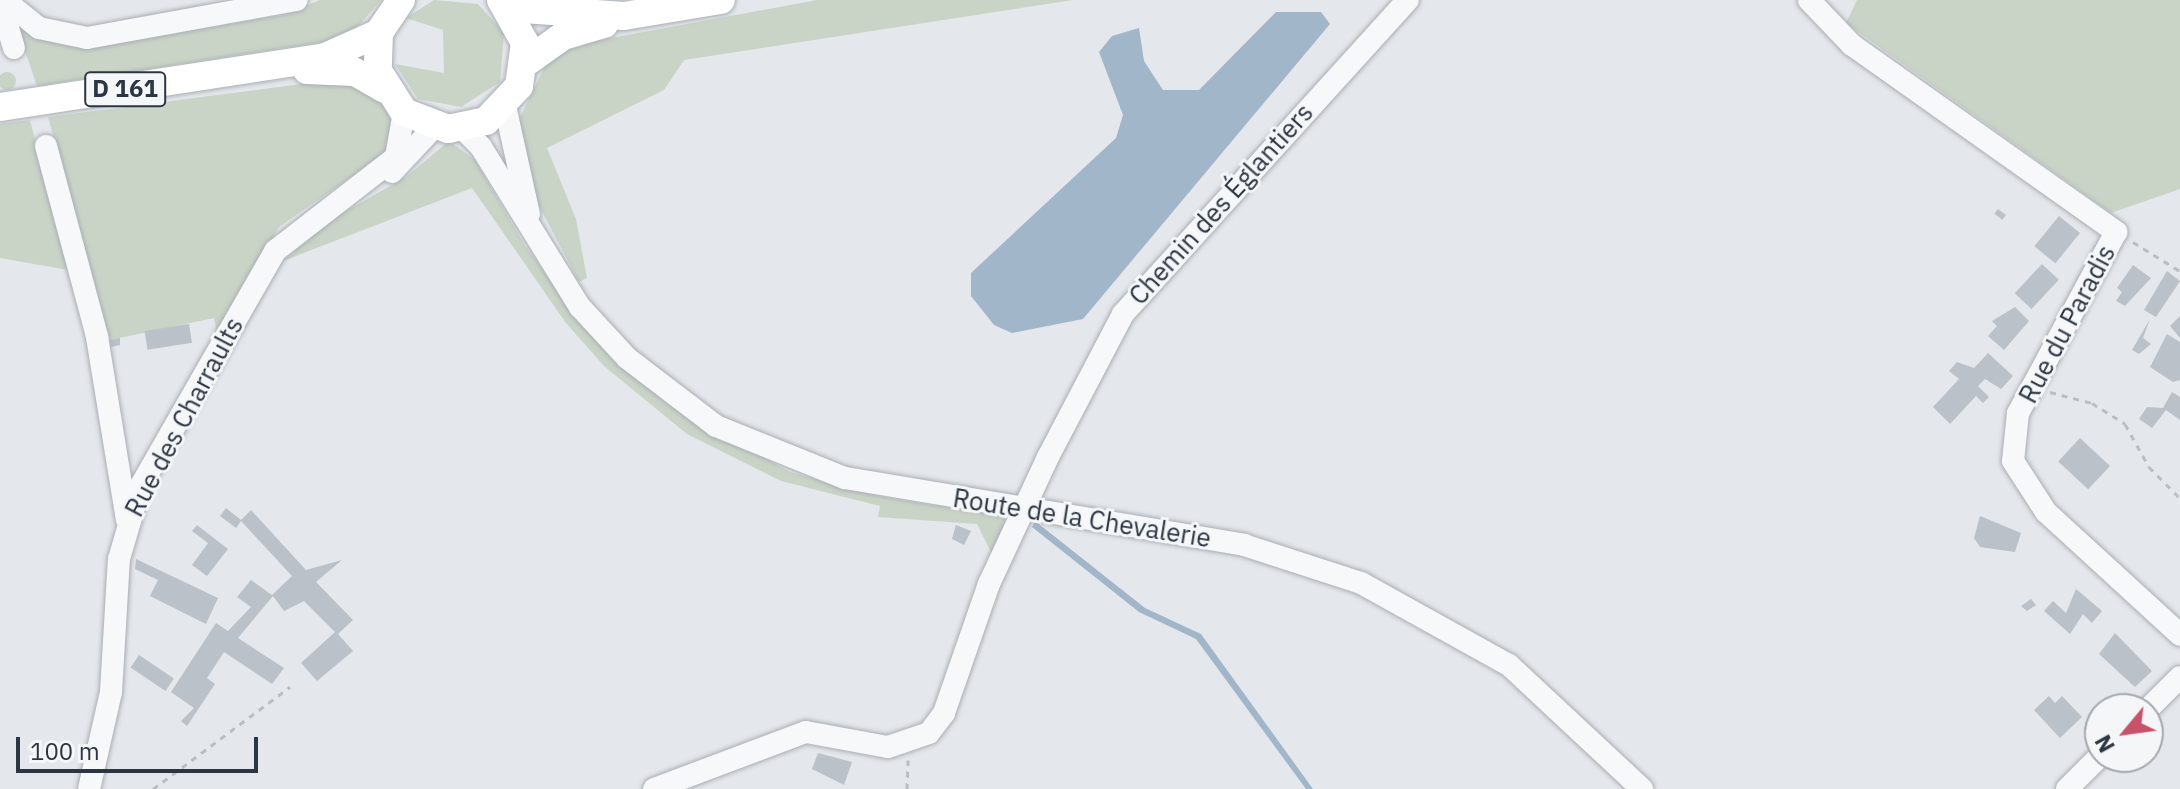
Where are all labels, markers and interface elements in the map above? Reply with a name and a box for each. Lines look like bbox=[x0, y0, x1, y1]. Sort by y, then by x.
road number: D 161 bbox=[83, 69, 167, 109]
street label: Chemin des Églantiers bbox=[1122, 97, 1320, 311]
street label: Rue du Paradis bbox=[2012, 240, 2122, 408]
street label: Rue des Charraults bbox=[118, 312, 250, 522]
street label: Route de la Chevalerie bbox=[951, 482, 1213, 554]
north arrow bbox=[2084, 693, 2164, 773]
scale bar bbox=[20, 721, 262, 771]
text: N bbox=[2088, 730, 2121, 758]
text: 100 m bbox=[30, 735, 100, 767]

